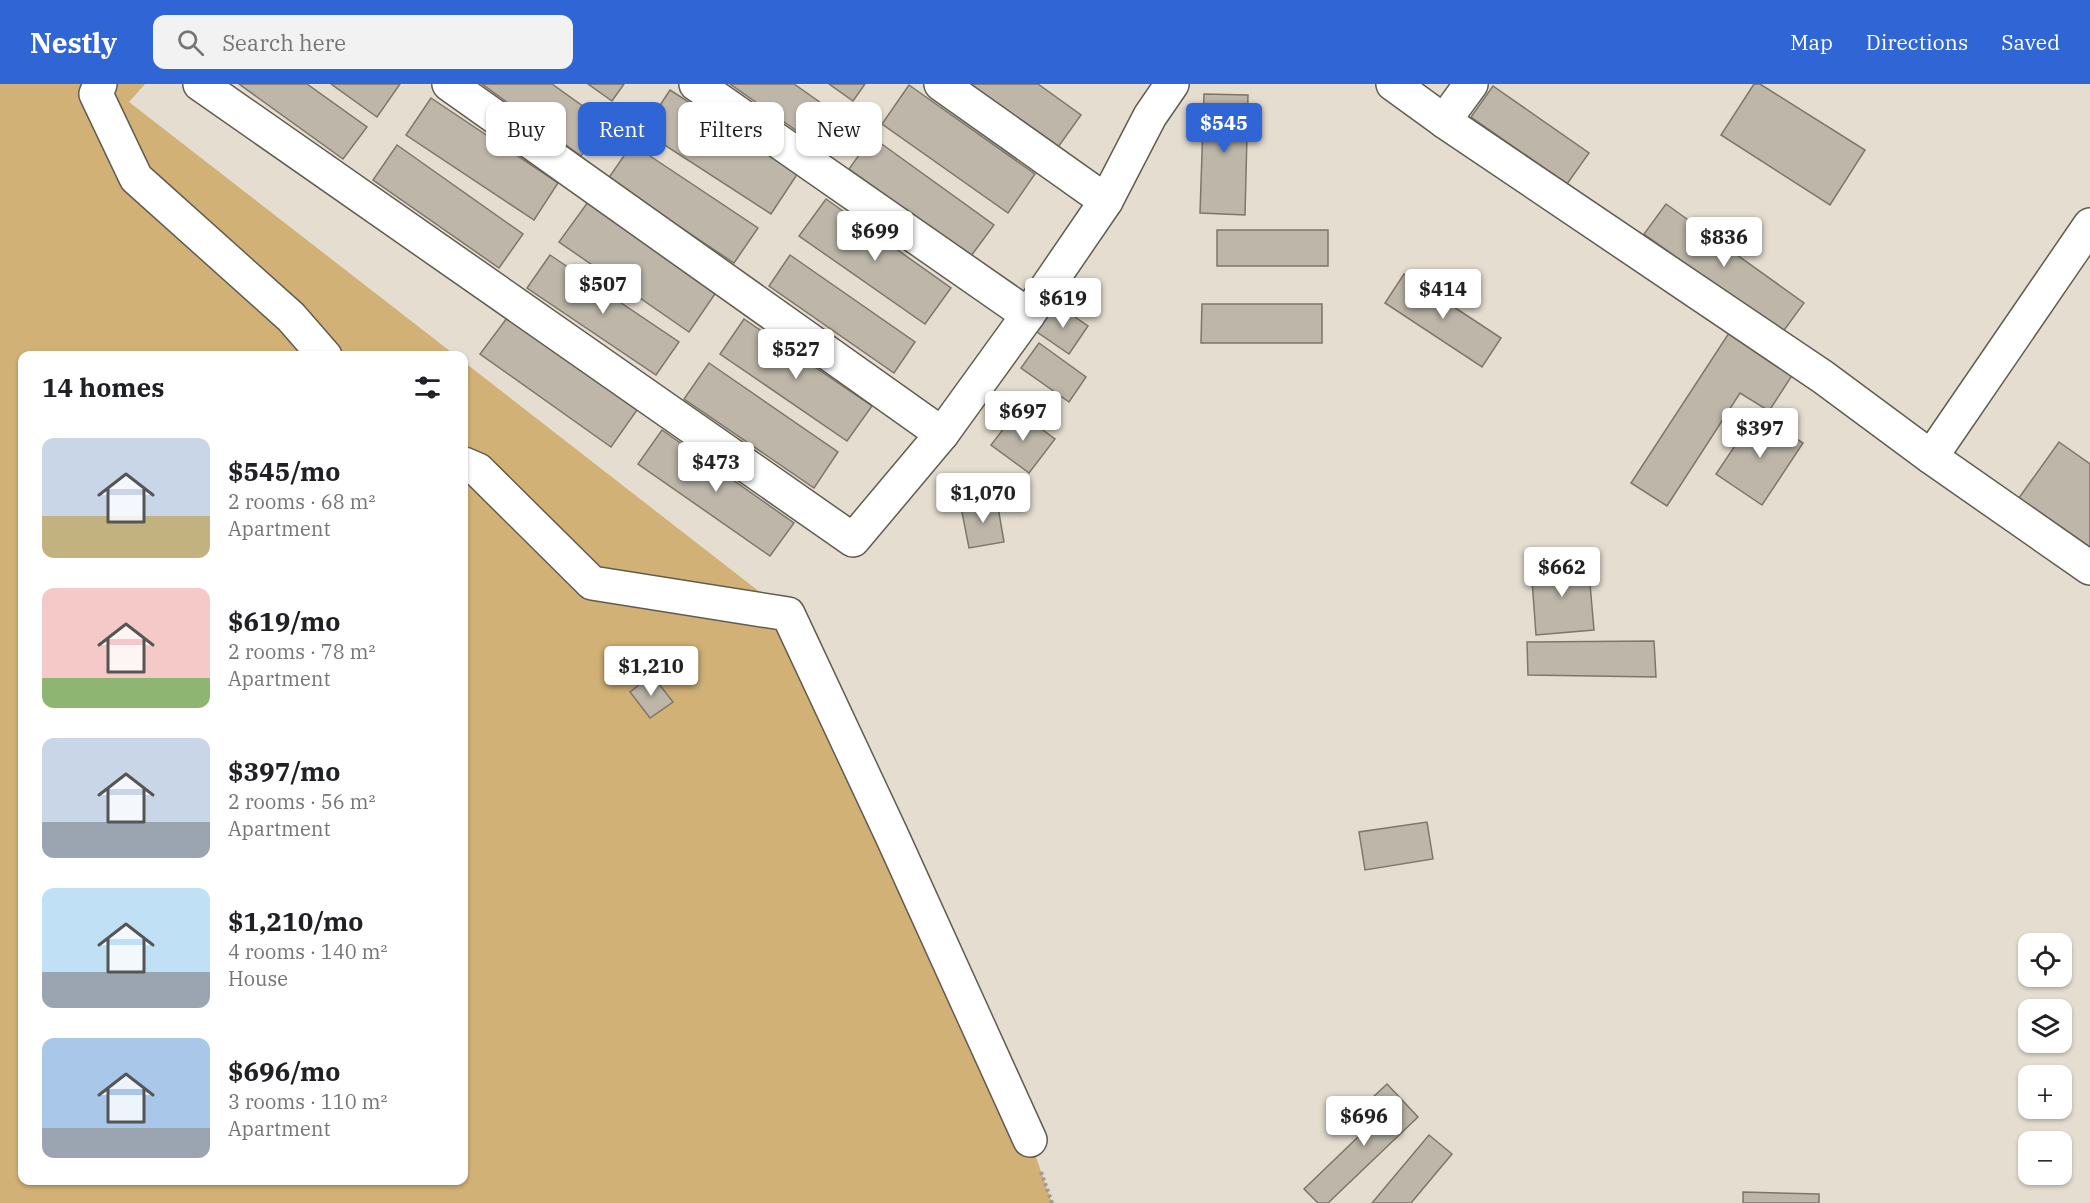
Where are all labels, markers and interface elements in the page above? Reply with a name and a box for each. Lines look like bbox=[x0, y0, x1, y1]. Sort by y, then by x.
search box bbox=[153, 15, 573, 69]
text: Nestly bbox=[30, 24, 117, 61]
icon: search bbox=[174, 26, 207, 59]
text: Search here bbox=[222, 28, 346, 57]
text: Map bbox=[1790, 28, 1833, 56]
text: Directions bbox=[1866, 28, 1968, 56]
text: Saved bbox=[2001, 28, 2060, 56]
chip: Buy bbox=[486, 102, 566, 156]
chip: Rent bbox=[578, 102, 666, 156]
chip: Filters bbox=[678, 102, 784, 156]
chip: New bbox=[796, 102, 882, 156]
pin: $545 bbox=[1188, 103, 1260, 154]
text: $545 bbox=[1200, 109, 1248, 136]
pin: $699 bbox=[839, 211, 911, 262]
text: $699 bbox=[851, 217, 899, 244]
pin: $836 bbox=[1688, 217, 1760, 268]
text: $836 bbox=[1700, 223, 1748, 250]
pin: $507 bbox=[567, 264, 639, 315]
pin: $414 bbox=[1407, 269, 1479, 320]
text: $507 bbox=[579, 270, 627, 297]
text: $414 bbox=[1419, 275, 1467, 302]
pin: $619 bbox=[1027, 278, 1099, 329]
text: $619 bbox=[1039, 284, 1087, 311]
pin: $527 bbox=[760, 329, 832, 380]
text: $527 bbox=[772, 335, 820, 362]
text: 14 homes bbox=[42, 370, 164, 404]
icon: filters bbox=[411, 371, 444, 404]
pin: $697 bbox=[987, 391, 1059, 442]
text: $697 bbox=[999, 397, 1047, 424]
pin: $397 bbox=[1724, 408, 1796, 459]
text: $397 bbox=[1736, 414, 1784, 441]
pin: $473 bbox=[680, 442, 752, 493]
text: $473 bbox=[692, 448, 740, 475]
text: $545/mo bbox=[228, 454, 340, 488]
icon: home bbox=[90, 462, 162, 534]
pin: $1,070 bbox=[934, 473, 1032, 524]
text: $1,070 bbox=[950, 479, 1016, 506]
text: 2 rooms · 68 m² bbox=[228, 488, 375, 515]
text: Apartment bbox=[228, 515, 331, 542]
pin: $662 bbox=[1526, 547, 1598, 598]
text: $662 bbox=[1538, 553, 1586, 580]
text: $619/mo bbox=[228, 604, 340, 638]
icon: home bbox=[90, 612, 162, 684]
text: 2 rooms · 78 m² bbox=[228, 638, 375, 665]
pin: $1,210 bbox=[602, 646, 700, 697]
text: $1,210 bbox=[618, 652, 684, 679]
text: Apartment bbox=[228, 665, 331, 692]
text: $397/mo bbox=[228, 754, 340, 788]
icon: home bbox=[90, 762, 162, 834]
text: 2 rooms · 56 m² bbox=[228, 788, 375, 815]
text: Apartment bbox=[228, 815, 331, 842]
text: $1,210/mo bbox=[228, 904, 363, 938]
icon: home bbox=[90, 912, 162, 984]
map controls bbox=[2018, 933, 2072, 1185]
button: locate bbox=[2018, 933, 2072, 987]
text: 4 rooms · 140 m² bbox=[228, 938, 387, 965]
text: House bbox=[228, 965, 288, 992]
button: layers bbox=[2018, 999, 2072, 1053]
text: $696/mo bbox=[228, 1054, 340, 1088]
icon: home bbox=[90, 1062, 162, 1134]
button: + bbox=[2018, 1065, 2072, 1119]
text: 3 rooms · 110 m² bbox=[228, 1088, 387, 1115]
pin: $696 bbox=[1328, 1096, 1400, 1147]
text: $696 bbox=[1340, 1102, 1388, 1129]
text: Apartment bbox=[228, 1115, 331, 1142]
button: − bbox=[2018, 1131, 2072, 1185]

